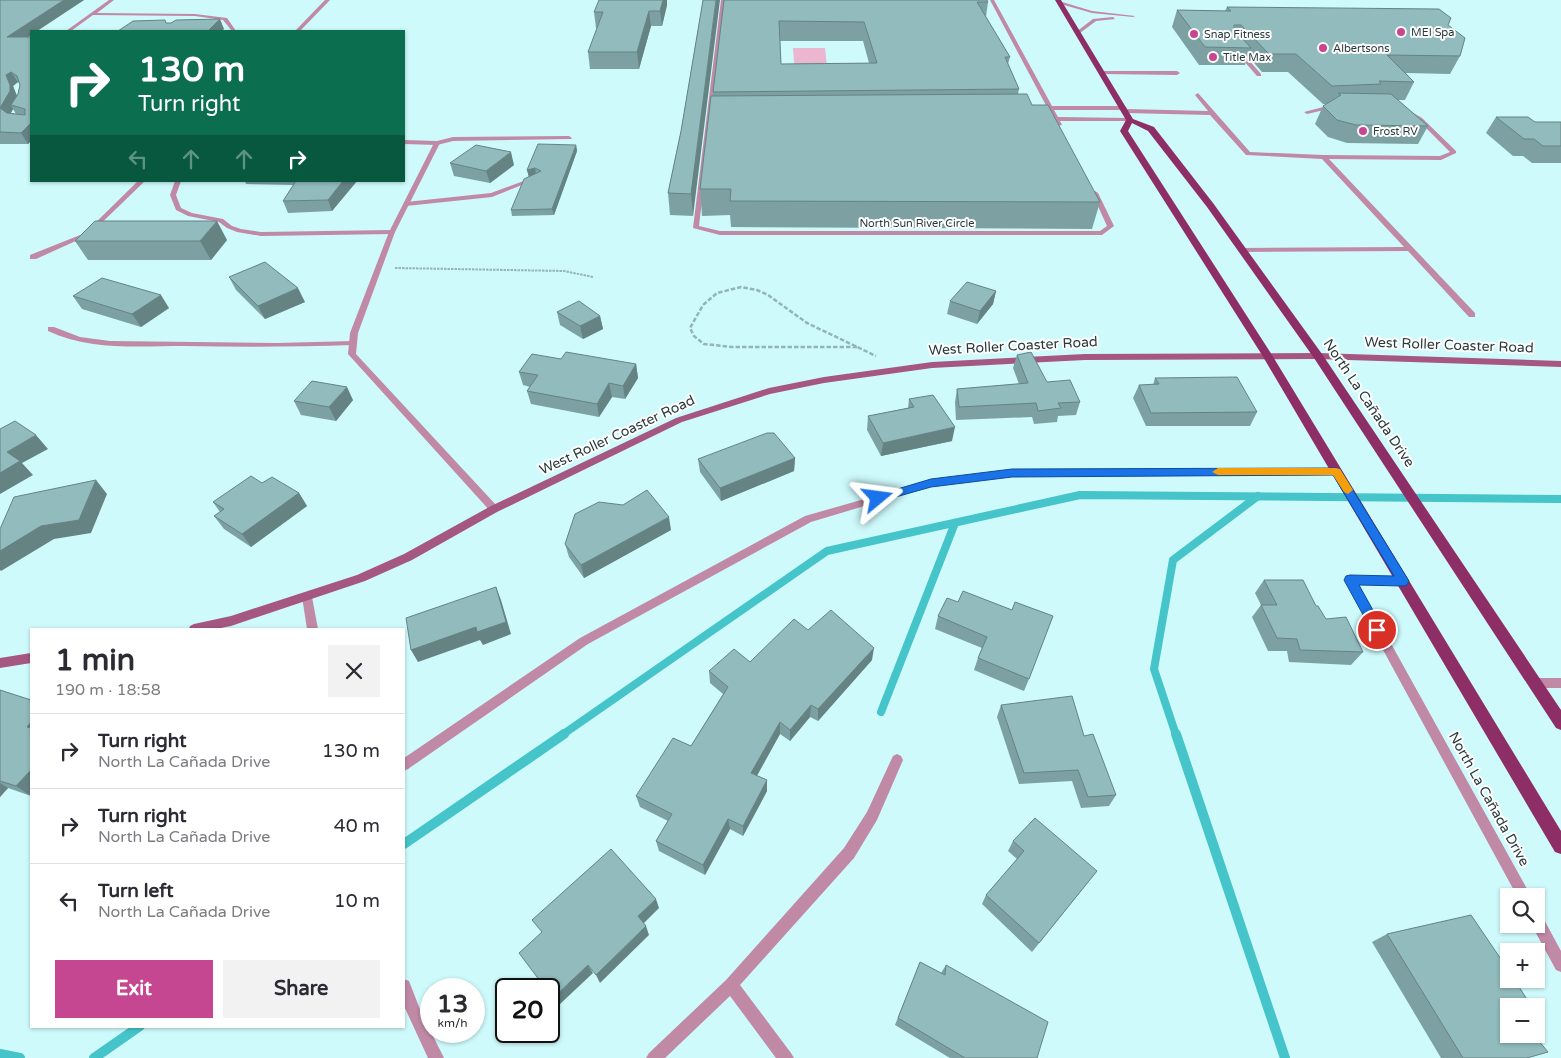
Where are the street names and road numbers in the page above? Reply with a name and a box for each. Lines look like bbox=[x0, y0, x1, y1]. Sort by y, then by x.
street label: North Sun River Circle bbox=[859, 217, 975, 230]
street label: West Roller Coaster Road bbox=[928, 333, 1098, 359]
street label: West Roller Coaster Road bbox=[1364, 334, 1534, 356]
street label: North La Cañada Drive bbox=[1320, 336, 1418, 470]
street label: West Roller Coaster Road bbox=[537, 392, 697, 478]
street label: North La Cañada Drive bbox=[1445, 729, 1533, 869]

